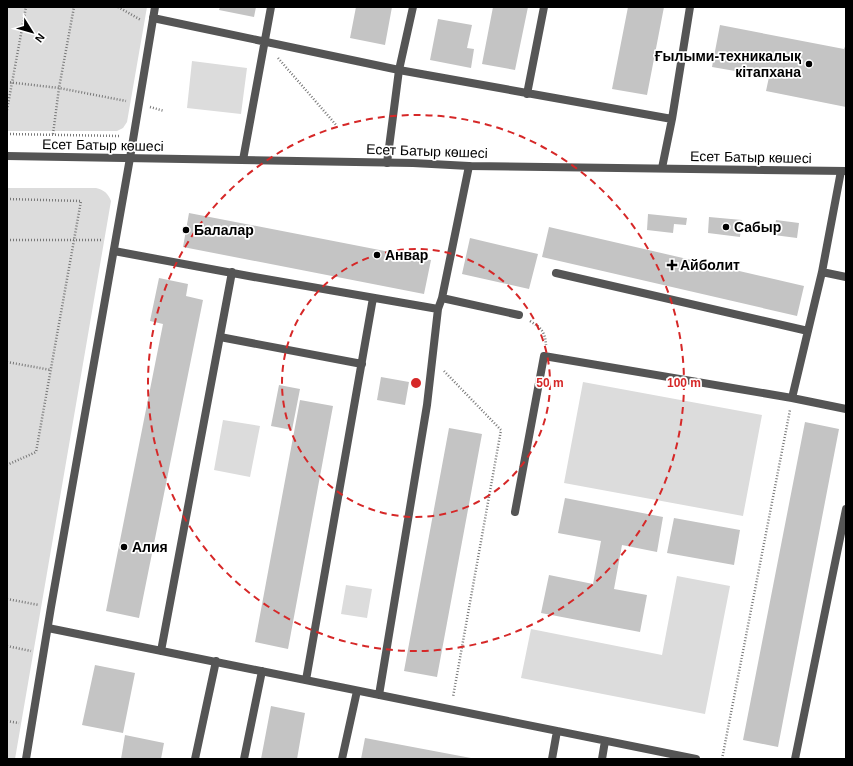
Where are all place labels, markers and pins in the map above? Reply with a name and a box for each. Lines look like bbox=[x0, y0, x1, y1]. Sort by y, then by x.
place label: Ғылыми-техникалық кітапхана bbox=[655, 48, 801, 80]
marker: Ғылыми-техникалық кітапхана bbox=[804, 59, 814, 69]
place label: Сабыр bbox=[734, 219, 781, 235]
place label: Балалар bbox=[194, 222, 254, 238]
marker: Сабыр bbox=[721, 222, 731, 232]
marker: Балалар bbox=[181, 225, 191, 235]
place label: Анвар bbox=[385, 247, 428, 263]
marker: Анвар bbox=[372, 250, 382, 260]
place label: Айболит bbox=[680, 257, 740, 273]
marker: Айболит bbox=[667, 260, 677, 270]
centre of rings bbox=[409, 376, 423, 390]
place label: Алия bbox=[132, 539, 168, 555]
marker: Алия bbox=[119, 542, 129, 552]

